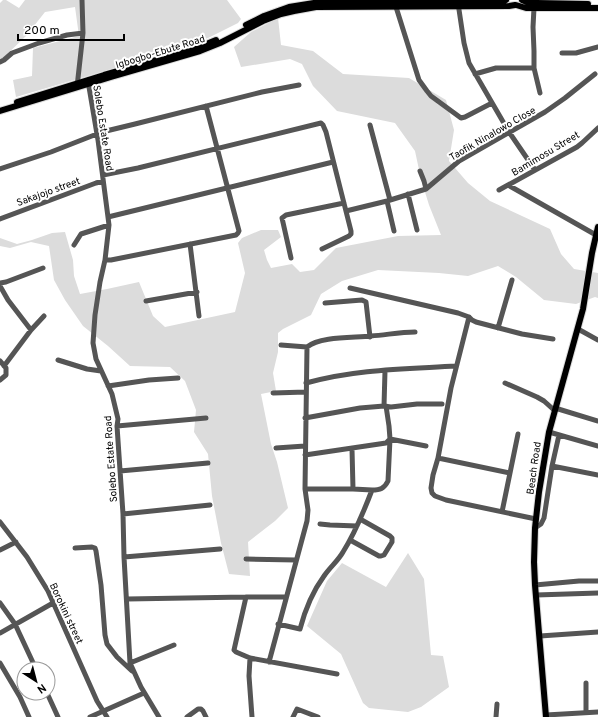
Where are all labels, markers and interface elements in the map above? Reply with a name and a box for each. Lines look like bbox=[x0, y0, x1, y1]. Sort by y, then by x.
scale bar bbox=[18, 16, 124, 42]
text: 200 m bbox=[24, 23, 60, 39]
street label: Igbogbo-Ebute Road bbox=[114, 33, 207, 72]
street label: Solebo Estate Road bbox=[89, 84, 116, 172]
street label: Taofik Ninalowo Close bbox=[447, 104, 538, 164]
street label: Bamimosu Street bbox=[509, 129, 582, 180]
street label: Sakajojo street bbox=[15, 175, 82, 210]
street label: Solebo Estate Road bbox=[102, 415, 121, 503]
street label: Beach Road bbox=[524, 441, 545, 496]
street label: Borokini street bbox=[46, 581, 86, 646]
north arrow bbox=[16, 661, 56, 701]
text: N bbox=[34, 680, 49, 696]

